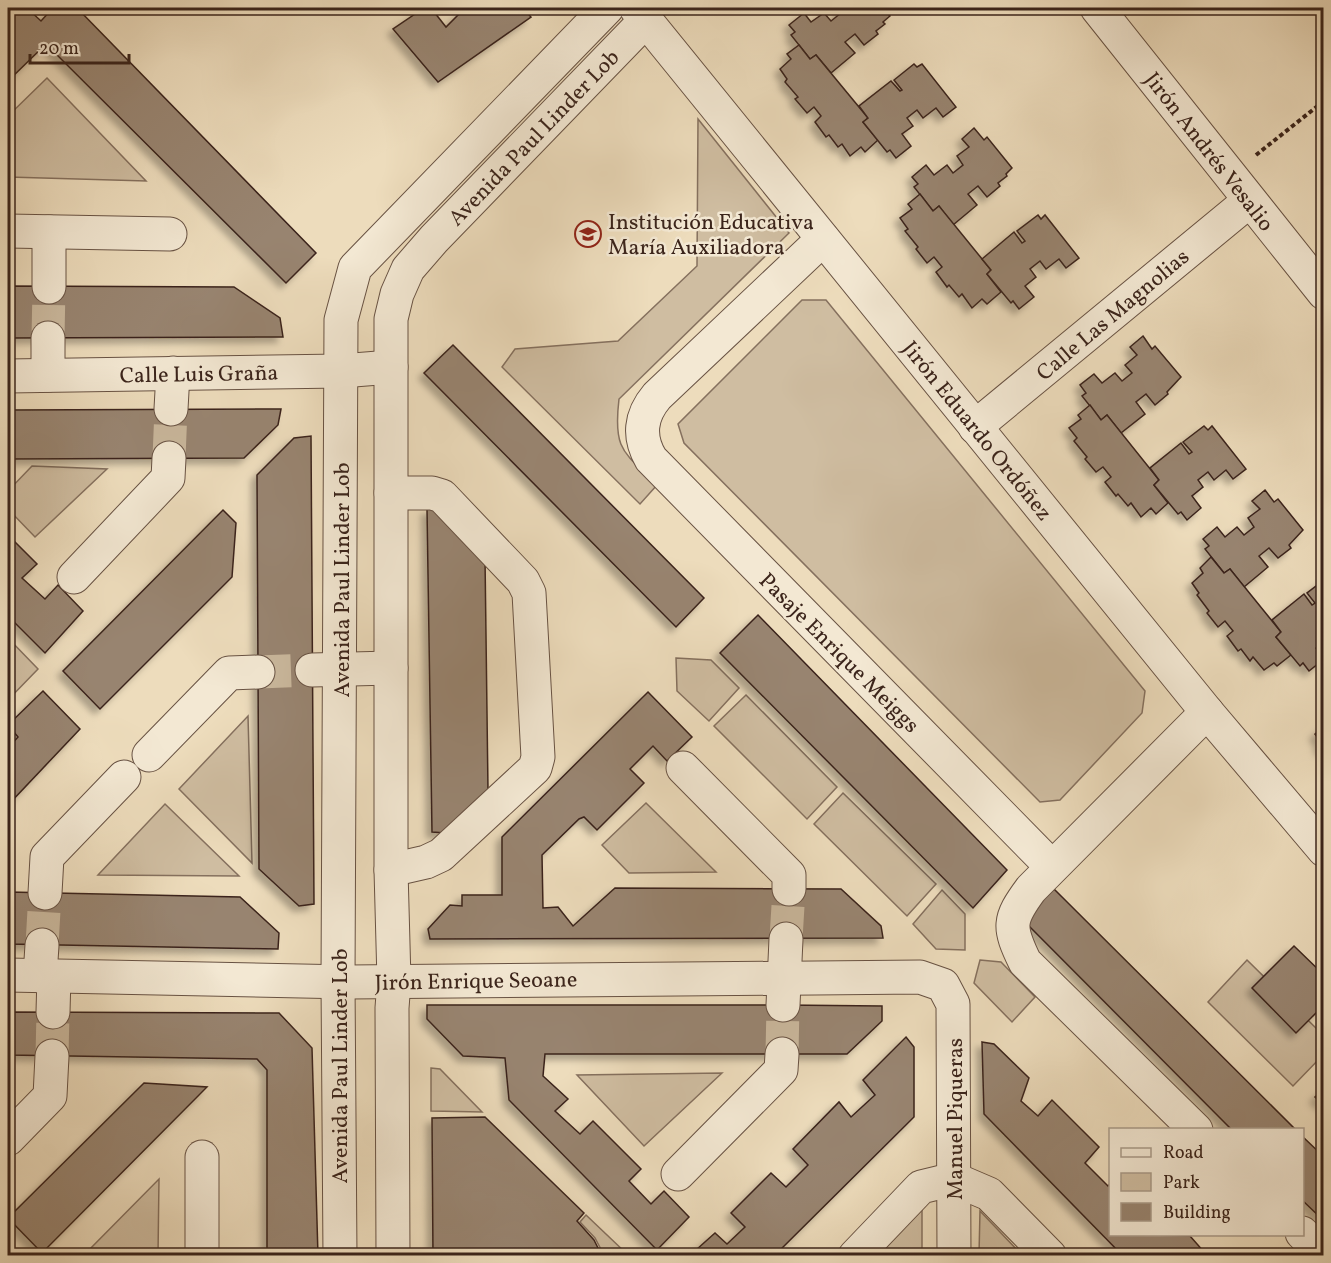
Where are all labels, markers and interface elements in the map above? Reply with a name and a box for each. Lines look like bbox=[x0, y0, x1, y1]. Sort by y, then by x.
scale bar bbox=[30, 27, 129, 65]
text: 20 m bbox=[39, 37, 79, 62]
street label: Avenida Paul Linder Lob bbox=[442, 43, 628, 234]
street label: Jirón Andrés Vesalio bbox=[1136, 66, 1280, 239]
place label: Institución Educativa María Auxiliadora bbox=[608, 208, 814, 264]
school or university icon: Institución Educativa María Auxiliadora bbox=[573, 219, 603, 249]
street label: Calle Las Magnolias bbox=[1030, 243, 1197, 389]
street label: Jirón Eduardo Ordóñez bbox=[894, 335, 1058, 528]
street label: Calle Luis Graña bbox=[119, 359, 279, 392]
street label: Avenida Paul Linder Lob bbox=[328, 462, 359, 698]
street label: Pasaje Enrique Meiggs bbox=[751, 567, 925, 741]
street label: Avenida Paul Linder Lob bbox=[326, 948, 357, 1184]
street label: Jirón Enrique Seoane bbox=[375, 965, 578, 1000]
street label: Manuel Piqueras bbox=[941, 1038, 972, 1200]
legend bbox=[1109, 1128, 1304, 1236]
text: Road bbox=[1163, 1141, 1204, 1166]
text: Park bbox=[1163, 1171, 1200, 1196]
text: Building bbox=[1163, 1201, 1231, 1226]

